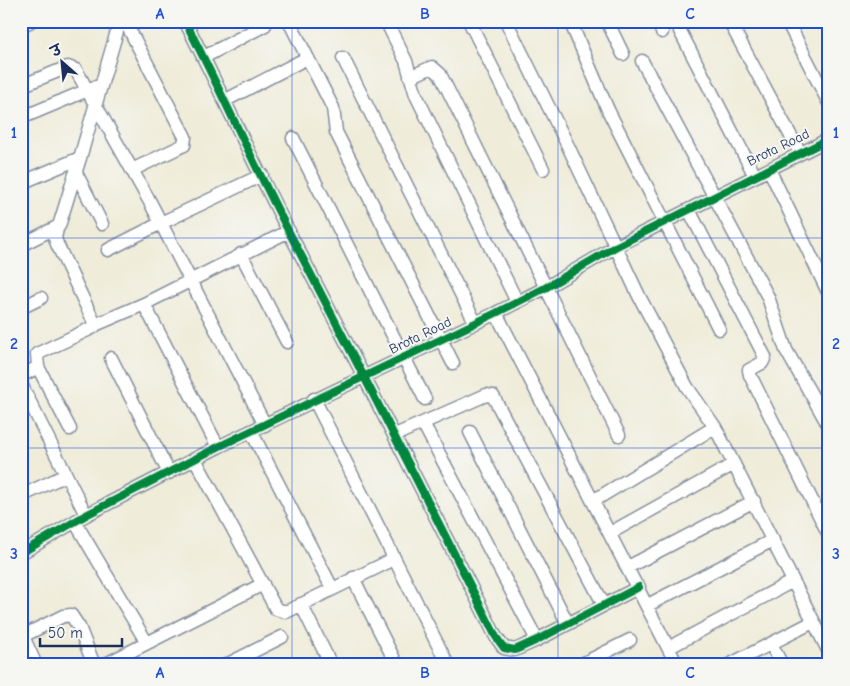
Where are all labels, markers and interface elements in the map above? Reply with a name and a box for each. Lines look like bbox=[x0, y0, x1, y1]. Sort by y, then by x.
text: A bbox=[156, 5, 165, 23]
text: B bbox=[420, 5, 430, 23]
text: C bbox=[685, 5, 695, 23]
north arrow bbox=[38, 38, 88, 88]
text: उ bbox=[47, 40, 66, 61]
text: 1 bbox=[11, 124, 17, 142]
text: 1 bbox=[833, 124, 839, 142]
street label: Brota Road bbox=[744, 125, 812, 170]
street label: Brota Road bbox=[386, 313, 454, 358]
text: 2 bbox=[10, 335, 18, 353]
text: 2 bbox=[832, 335, 840, 353]
text: 3 bbox=[10, 545, 18, 563]
text: 3 bbox=[832, 545, 840, 563]
scale bar bbox=[40, 616, 122, 648]
text: 50 m bbox=[48, 624, 83, 642]
text: A bbox=[156, 664, 165, 682]
text: B bbox=[420, 664, 430, 682]
text: C bbox=[685, 664, 695, 682]

